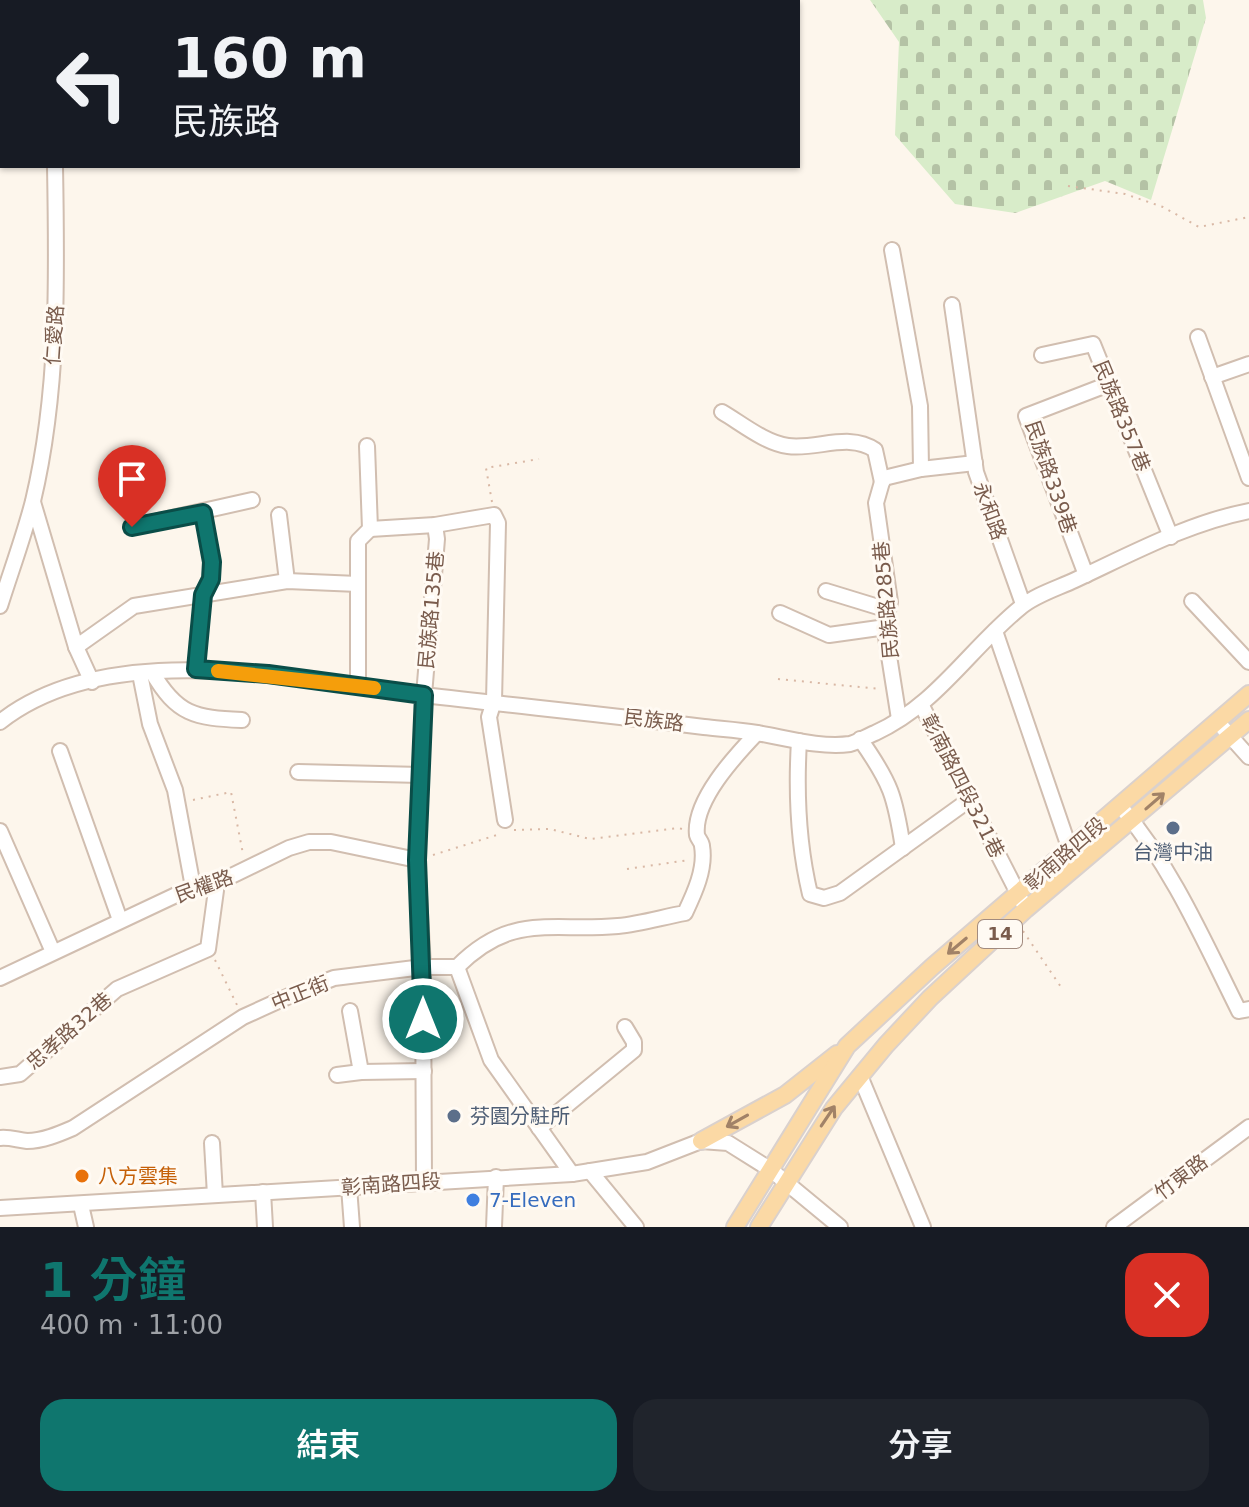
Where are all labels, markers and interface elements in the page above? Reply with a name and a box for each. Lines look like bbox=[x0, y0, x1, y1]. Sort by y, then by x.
text: 160 m bbox=[172, 25, 367, 90]
icon: left bbox=[40, 32, 144, 136]
text: 民族路 bbox=[172, 101, 280, 142]
street label: 仁愛路 bbox=[40, 304, 68, 366]
street label: 民族路357巷 bbox=[1089, 357, 1155, 475]
street label: 民族路339巷 bbox=[1020, 417, 1082, 537]
pin bbox=[98, 445, 166, 527]
icon: arrive bbox=[110, 457, 154, 501]
street label: 永和路 bbox=[968, 479, 1012, 543]
street label: 民族路285巷 bbox=[869, 540, 903, 660]
street label: 民族路135巷 bbox=[414, 550, 448, 670]
street label: 民族路 bbox=[623, 704, 685, 736]
street label: 彰南路四段321巷 bbox=[916, 710, 1010, 862]
one-way arrow bbox=[1145, 792, 1165, 810]
street label: 彰南路四段 bbox=[1019, 812, 1111, 896]
marker: 台灣中油 bbox=[1164, 819, 1182, 837]
place label: 台灣中油 bbox=[1133, 840, 1213, 864]
street label: 民權路 bbox=[172, 864, 236, 908]
road number: 14 bbox=[978, 920, 1022, 948]
one-way arrow bbox=[947, 937, 967, 955]
street label: 中正街 bbox=[268, 971, 332, 1015]
position arrow bbox=[381, 977, 465, 1061]
street label: 忠孝路32巷 bbox=[21, 987, 117, 1075]
place label: 芬園分駐所 bbox=[470, 1104, 570, 1128]
one-way arrow bbox=[820, 1106, 837, 1128]
marker: 芬園分駐所 bbox=[445, 1107, 463, 1125]
one-way arrow bbox=[725, 1114, 749, 1129]
street label: 竹東路 bbox=[1150, 1149, 1212, 1205]
place label: 八方雲集 bbox=[98, 1164, 178, 1188]
marker: 八方雲集 bbox=[73, 1167, 91, 1185]
street label: 彰南路四段 bbox=[340, 1169, 442, 1199]
place label: 7-Eleven bbox=[489, 1188, 576, 1212]
marker: 7-Eleven bbox=[464, 1191, 482, 1209]
text: 1 分鐘 bbox=[40, 1252, 186, 1308]
button: close bbox=[1125, 1253, 1209, 1337]
text: 400 m · 11:00 bbox=[40, 1310, 223, 1340]
button: 結束 bbox=[40, 1399, 617, 1491]
button: 分享 bbox=[633, 1399, 1209, 1491]

